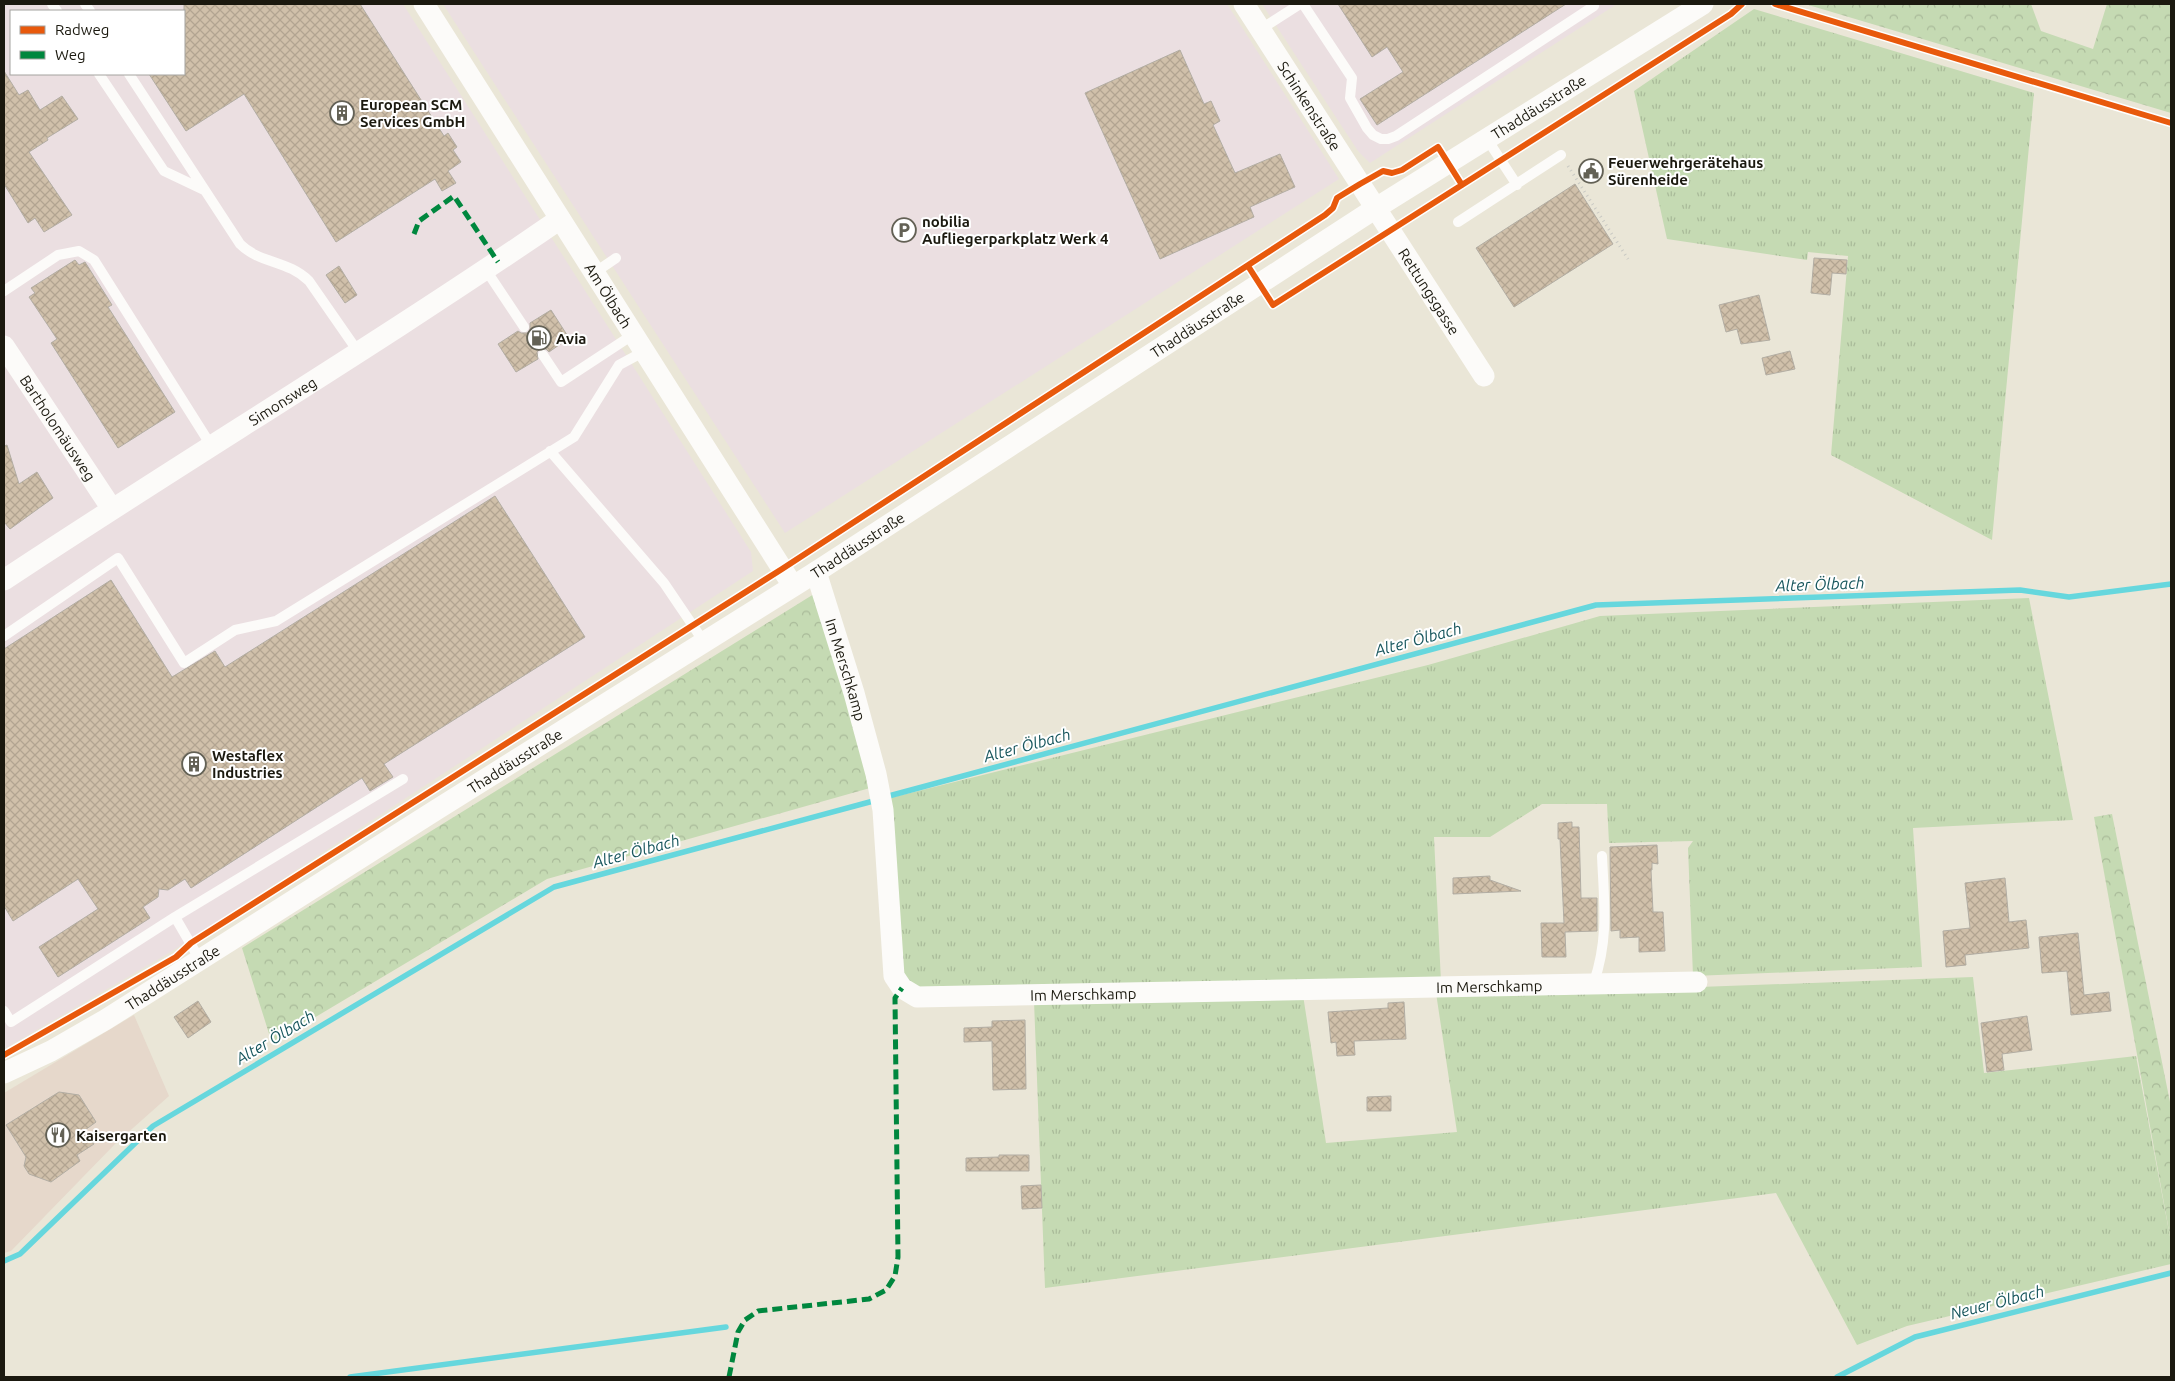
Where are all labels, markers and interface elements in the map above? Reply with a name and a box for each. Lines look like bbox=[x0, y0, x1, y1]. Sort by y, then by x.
legend bbox=[10, 10, 185, 75]
text: Radweg bbox=[55, 21, 109, 38]
text: Weg bbox=[55, 46, 86, 63]
street label: Schinkenstraße bbox=[1275, 58, 1345, 154]
street label: Thaddäusstraße bbox=[1488, 71, 1589, 142]
place label: European SCM Services GmbH bbox=[360, 96, 465, 130]
building icon: European SCM Services GmbH bbox=[329, 100, 355, 126]
place label: Feuerwehrgerätehaus Sürenheide bbox=[1608, 154, 1763, 188]
public building icon: Feuerwehrgerätehaus Sürenheide bbox=[1578, 158, 1604, 184]
place label: nobilia Aufliegerparkplatz Werk 4 bbox=[922, 213, 1108, 247]
parking icon: nobilia Aufliegerparkplatz Werk 4 bbox=[891, 217, 917, 243]
street label: Rettungsgasse bbox=[1395, 245, 1463, 338]
street label: Am Ölbach bbox=[582, 260, 636, 331]
street label: Thaddäusstraße bbox=[1147, 288, 1247, 361]
fuel station icon: Avia bbox=[526, 325, 552, 351]
place label: Avia bbox=[556, 330, 586, 347]
street label: Bartholomäusweg bbox=[17, 372, 99, 484]
street label: Simonsweg bbox=[245, 373, 319, 429]
street label: Thaddäusstraße bbox=[808, 508, 907, 582]
water label: Alter Ölbach bbox=[1774, 573, 1865, 595]
street label: Im Merschkamp bbox=[823, 616, 870, 723]
water label: Alter Ölbach bbox=[1372, 619, 1463, 659]
street label: Thaddäusstraße bbox=[464, 725, 565, 797]
water label: Alter Ölbach bbox=[981, 725, 1072, 765]
place label: Westaflex Industries bbox=[212, 747, 283, 781]
building icon: Westaflex Industries bbox=[181, 751, 207, 777]
water label: Alter Ölbach bbox=[590, 831, 681, 871]
street label: Thaddäusstraße bbox=[122, 941, 223, 1013]
street label: Im Merschkamp bbox=[1436, 976, 1543, 996]
street label: Im Merschkamp bbox=[1030, 984, 1137, 1003]
water label: Alter Ölbach bbox=[231, 1006, 318, 1068]
restaurant icon: Kaisergarten bbox=[45, 1122, 71, 1148]
place label: Kaisergarten bbox=[76, 1127, 167, 1144]
water label: Neuer Ölbach bbox=[1948, 1282, 2046, 1322]

